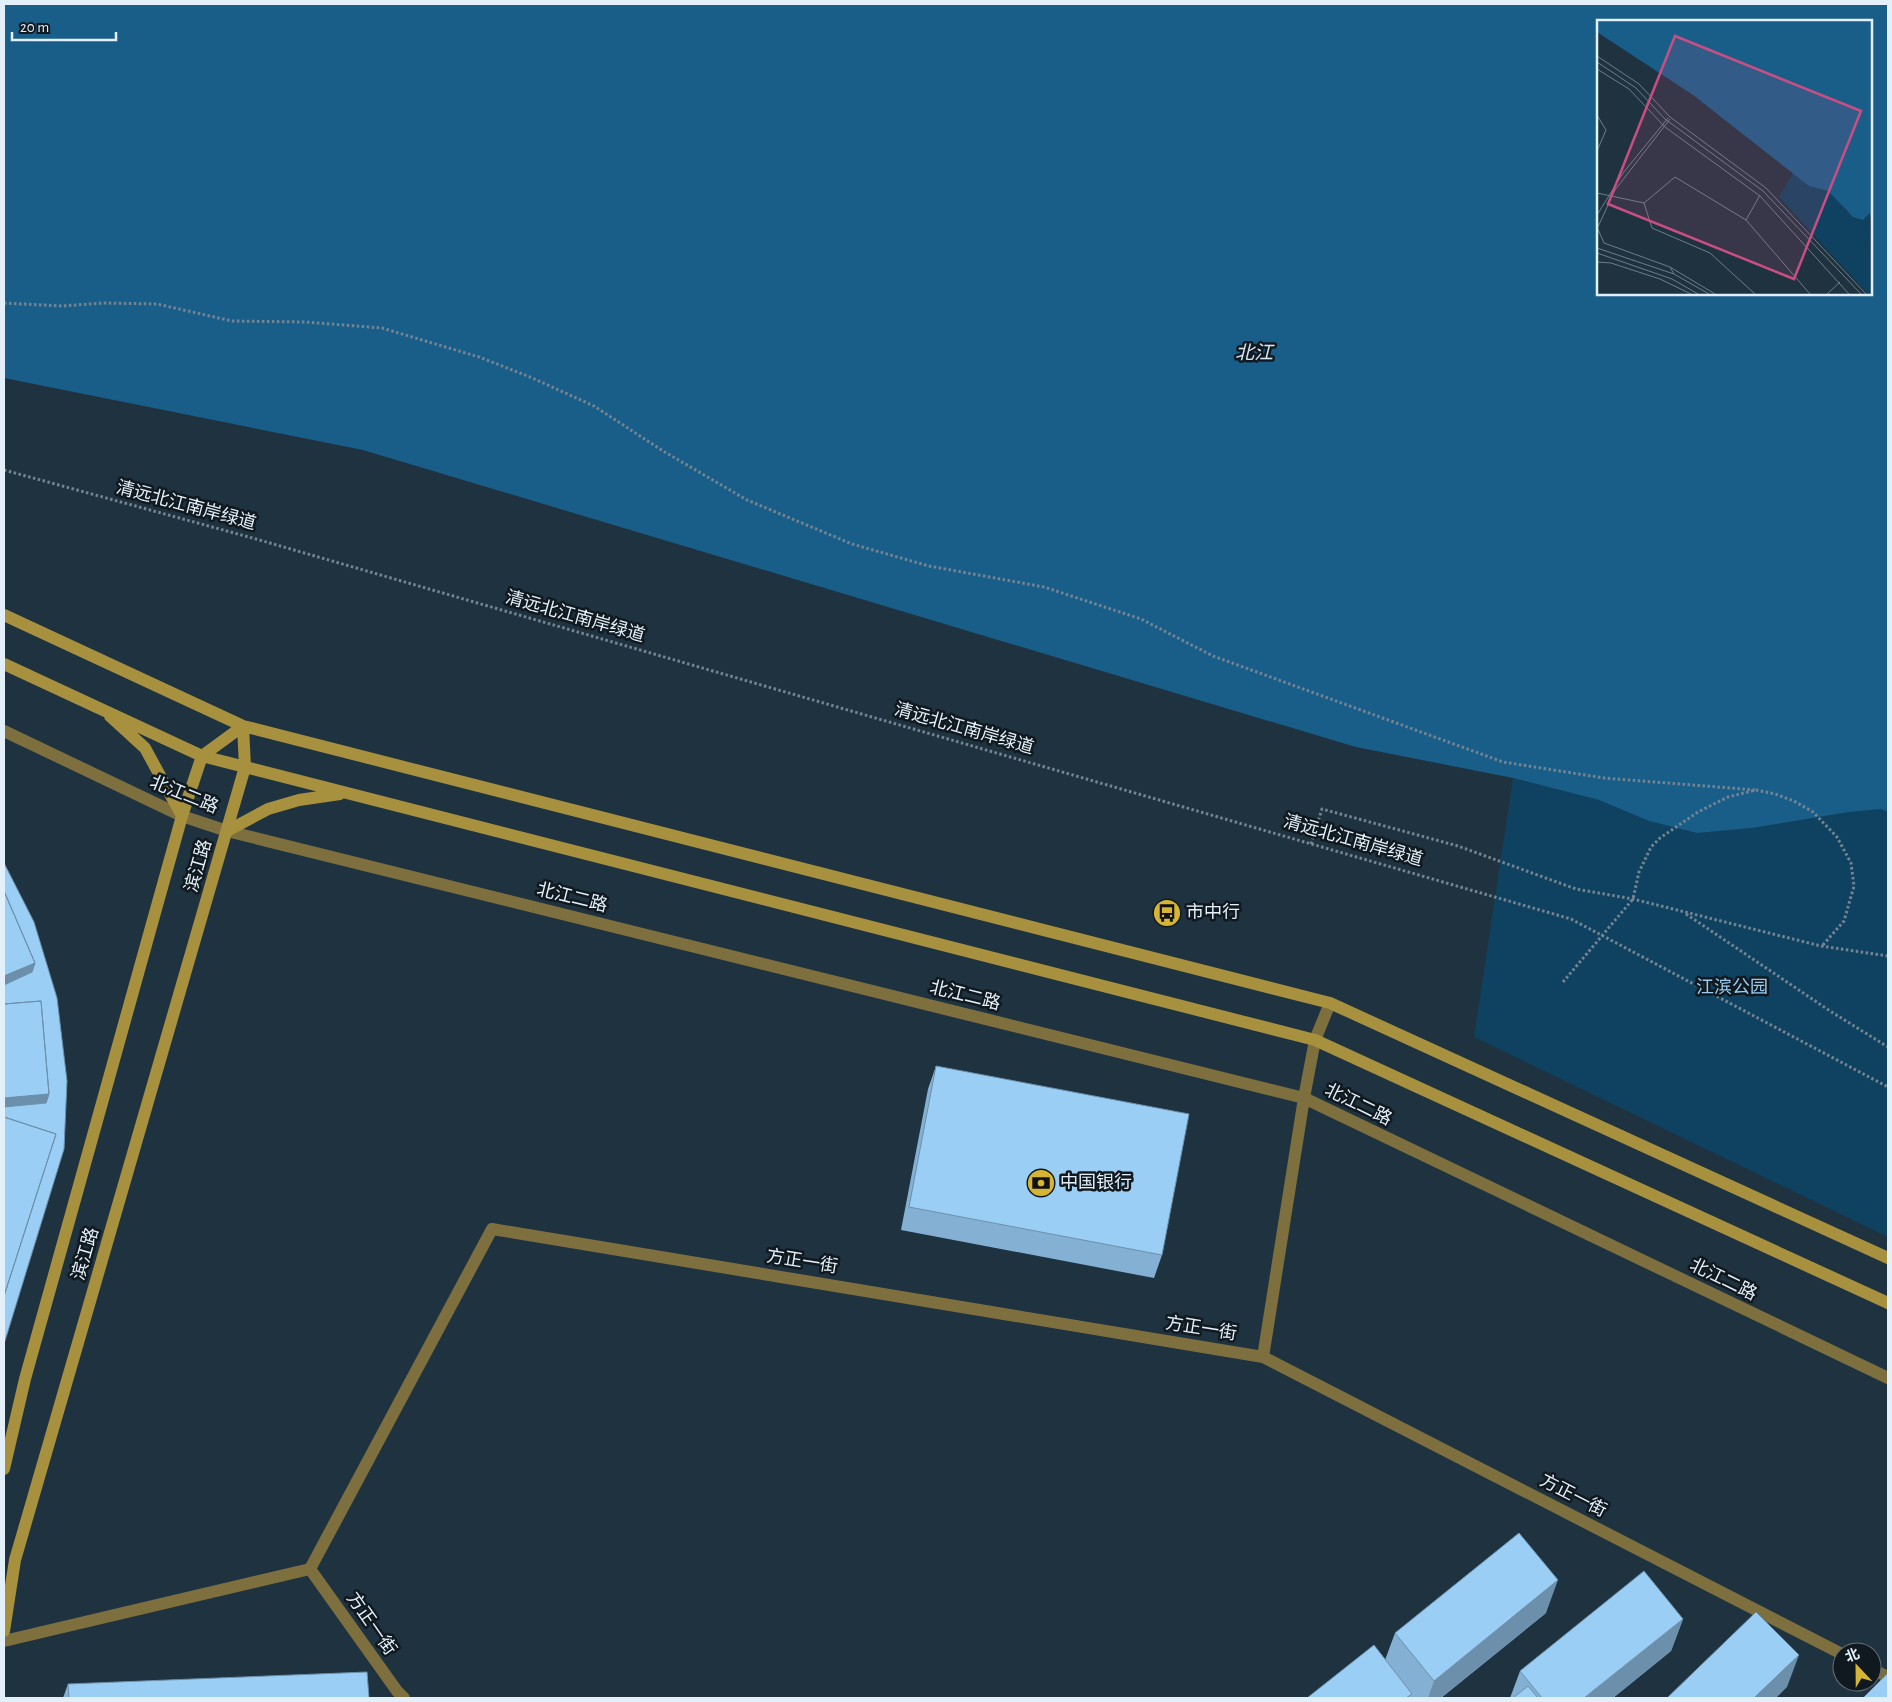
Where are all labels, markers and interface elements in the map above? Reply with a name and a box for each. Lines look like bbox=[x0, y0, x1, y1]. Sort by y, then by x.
scale bar bbox=[12, 10, 116, 42]
text: 20 m bbox=[20, 20, 49, 35]
inset map bbox=[1597, 20, 1872, 295]
water label: 北江 bbox=[1235, 343, 1275, 363]
street label: 清远北江南岸绿道 bbox=[114, 477, 258, 533]
street label: 清远北江南岸绿道 bbox=[503, 587, 647, 645]
street label: 清远北江南岸绿道 bbox=[892, 699, 1036, 757]
street label: 北江二路 bbox=[147, 771, 221, 817]
street label: 清远北江南岸绿道 bbox=[1281, 811, 1425, 869]
street label: 滨江路 bbox=[181, 837, 215, 894]
street label: 北江二路 bbox=[535, 879, 610, 915]
bus stop icon: 市中行 bbox=[1152, 898, 1182, 928]
place label: 市中行 bbox=[1186, 902, 1240, 922]
street label: 北江二路 bbox=[928, 977, 1003, 1013]
park label: 江滨公园 bbox=[1696, 977, 1768, 997]
street label: 北江二路 bbox=[1322, 1079, 1395, 1129]
bank icon: 中国银行 bbox=[1026, 1168, 1056, 1198]
place label: 中国银行 bbox=[1060, 1172, 1132, 1192]
street label: 滨江路 bbox=[68, 1225, 102, 1282]
street label: 方正一街 bbox=[765, 1246, 839, 1277]
street label: 北江二路 bbox=[1687, 1254, 1760, 1304]
street label: 方正一街 bbox=[1164, 1313, 1238, 1344]
street label: 方正一街 bbox=[1537, 1470, 1610, 1520]
street label: 方正一街 bbox=[343, 1588, 401, 1659]
north arrow bbox=[1832, 1642, 1882, 1692]
text: 北 bbox=[1843, 1646, 1862, 1665]

